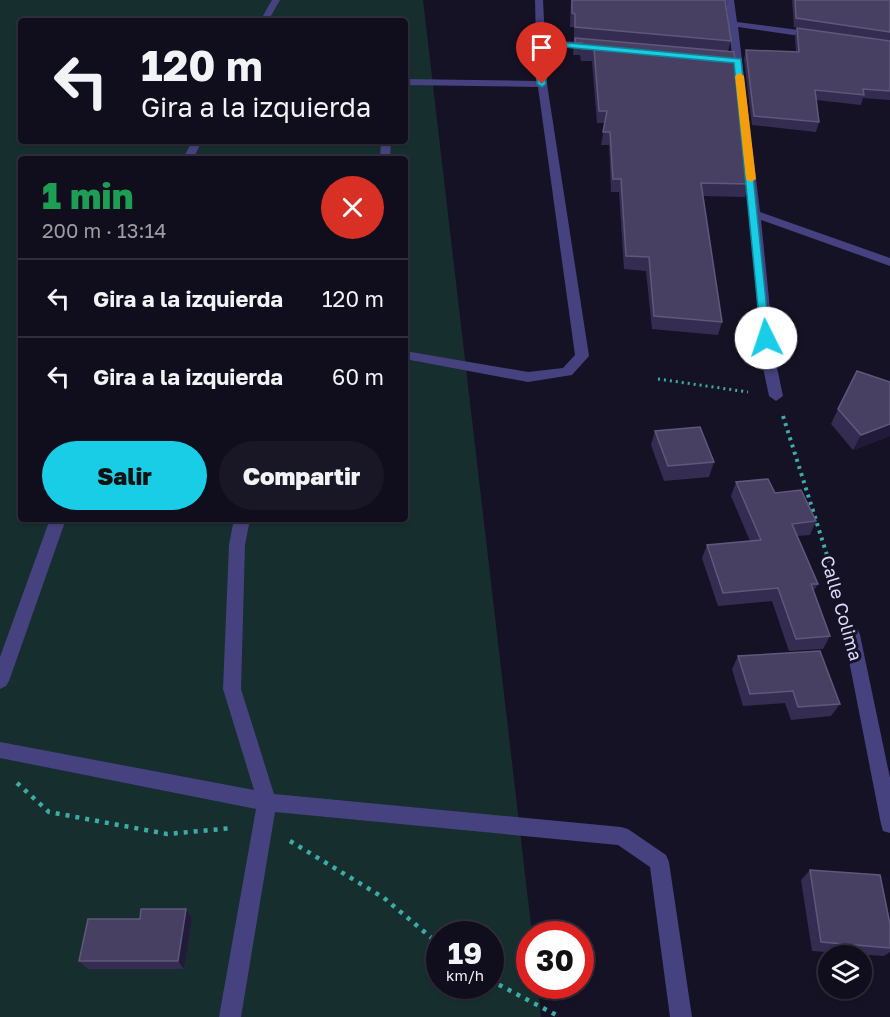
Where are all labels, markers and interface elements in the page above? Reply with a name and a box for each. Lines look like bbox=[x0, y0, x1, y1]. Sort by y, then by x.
pin bbox=[516, 22, 567, 84]
icon: arrive bbox=[525, 31, 558, 64]
text: 120 m bbox=[141, 40, 263, 90]
icon: left bbox=[42, 42, 120, 120]
text: Gira a la izquierda bbox=[141, 91, 371, 123]
text: 1 min bbox=[42, 174, 133, 217]
button: close bbox=[321, 176, 384, 239]
text: 200 m · 13:14 bbox=[42, 218, 166, 242]
icon: left bbox=[42, 282, 75, 315]
text: Gira a la izquierda bbox=[93, 285, 283, 312]
text: 120 m bbox=[322, 285, 384, 312]
position arrow bbox=[734, 306, 798, 370]
icon: left bbox=[42, 360, 75, 393]
text: Gira a la izquierda bbox=[93, 363, 283, 390]
text: 60 m bbox=[332, 363, 384, 390]
button: Salir bbox=[42, 441, 207, 510]
button: Compartir bbox=[219, 441, 384, 510]
street label: Calle Colima bbox=[816, 553, 868, 663]
speed limit sign: 30 bbox=[516, 921, 594, 999]
text: 19 bbox=[448, 935, 482, 971]
map controls bbox=[818, 945, 872, 999]
button: layers bbox=[818, 945, 872, 999]
text: km/h bbox=[446, 966, 484, 984]

